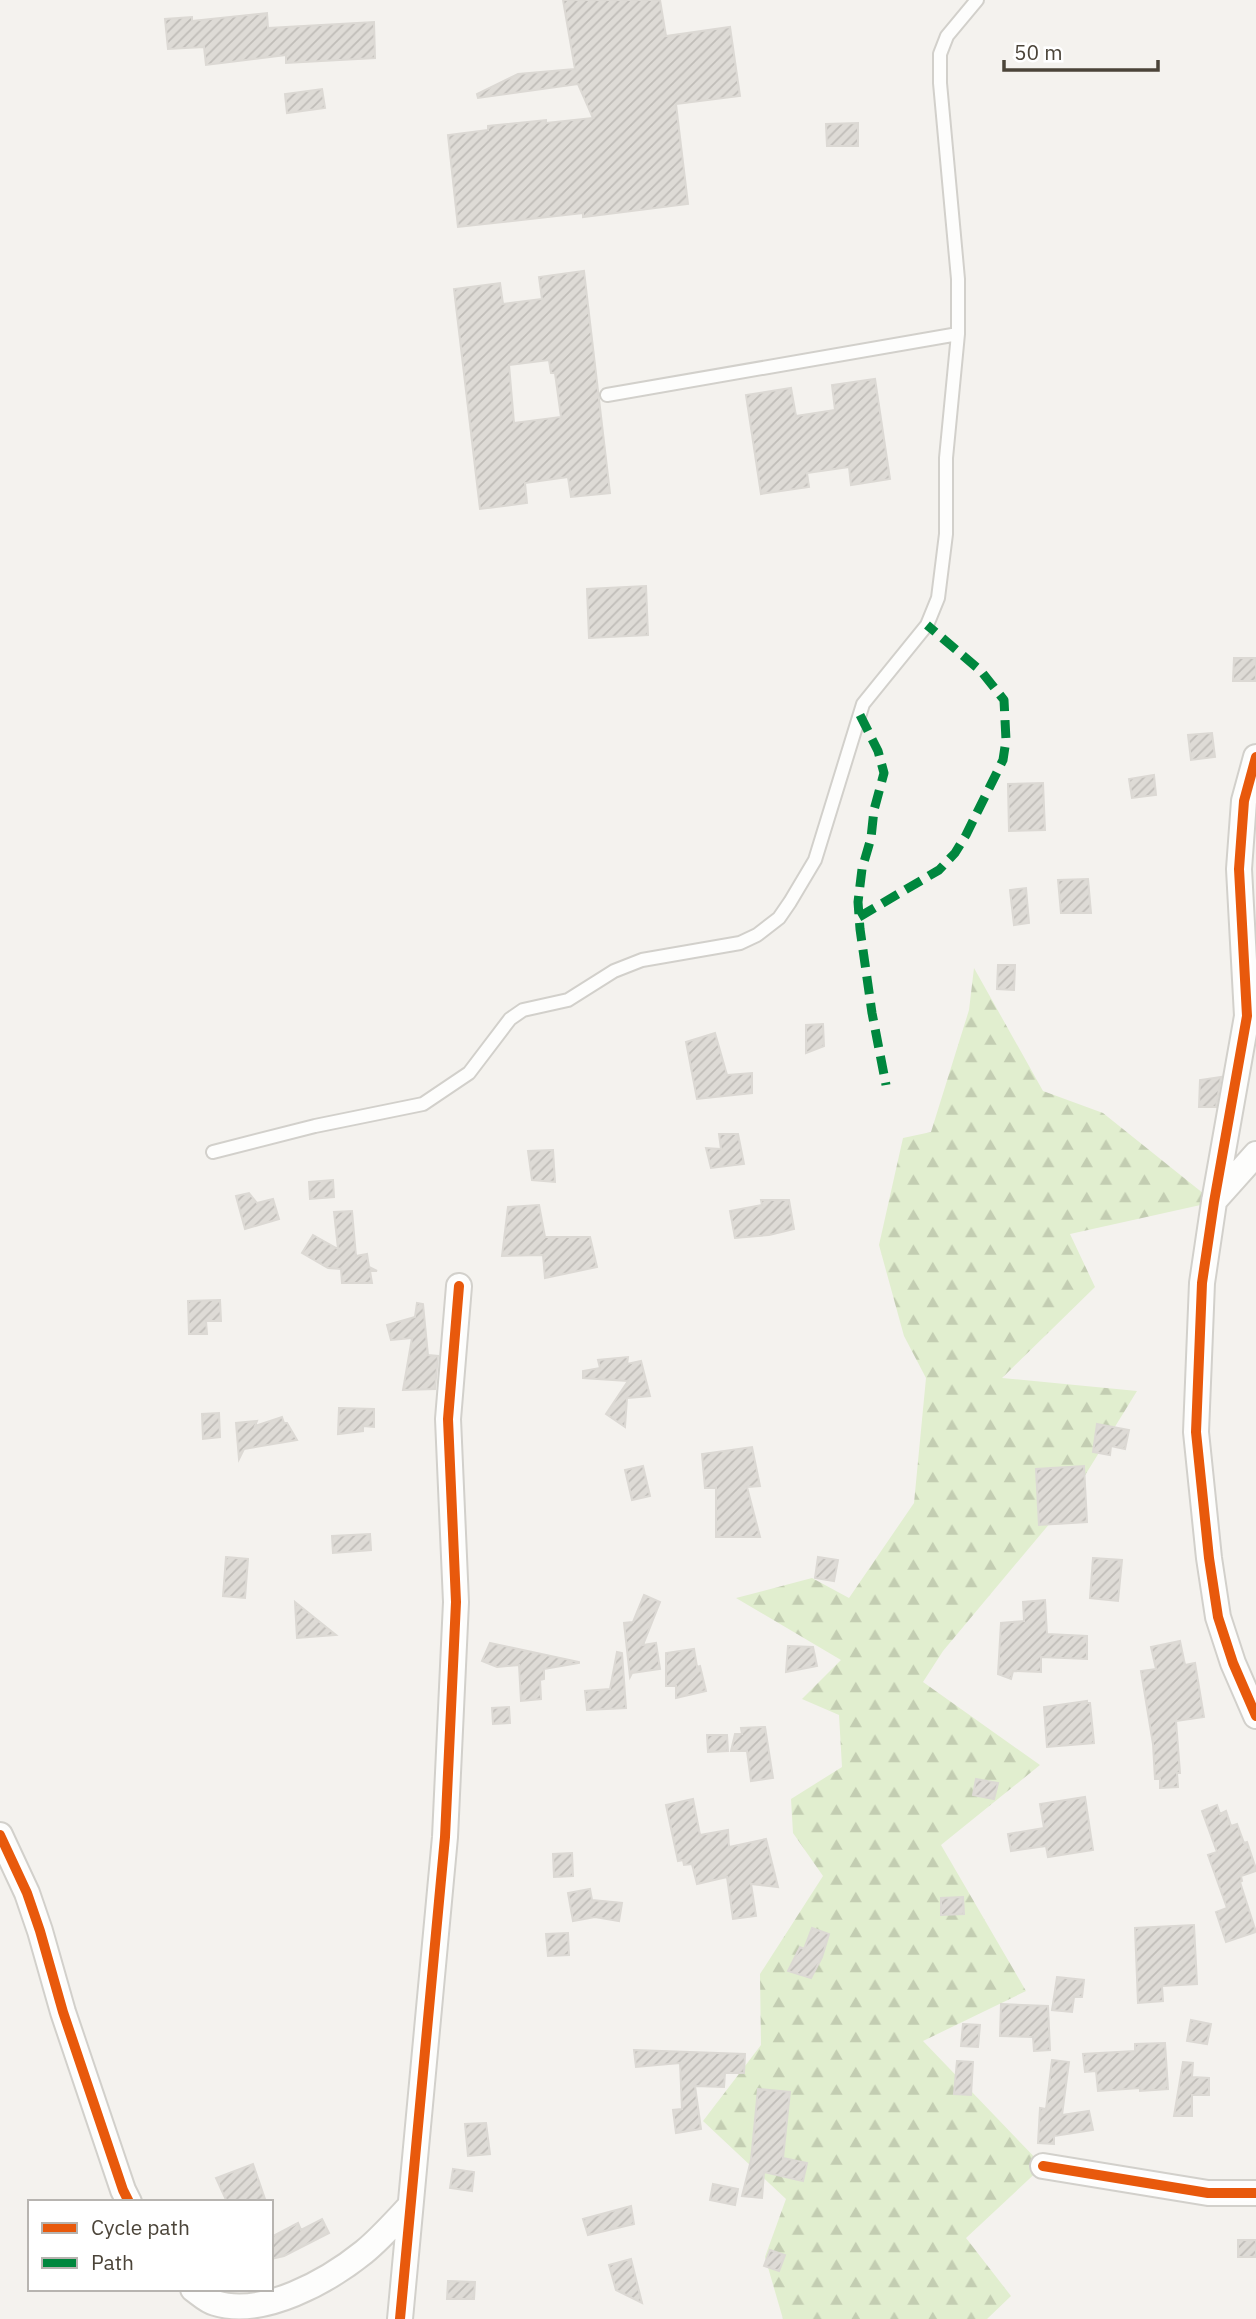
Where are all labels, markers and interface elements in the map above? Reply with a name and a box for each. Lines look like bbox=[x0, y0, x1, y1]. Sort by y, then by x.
scale bar bbox=[1004, 28, 1158, 72]
text: 50 m bbox=[1014, 38, 1063, 66]
legend bbox=[28, 2200, 273, 2291]
text: Cycle path bbox=[91, 2213, 190, 2241]
text: Path bbox=[91, 2248, 134, 2276]

